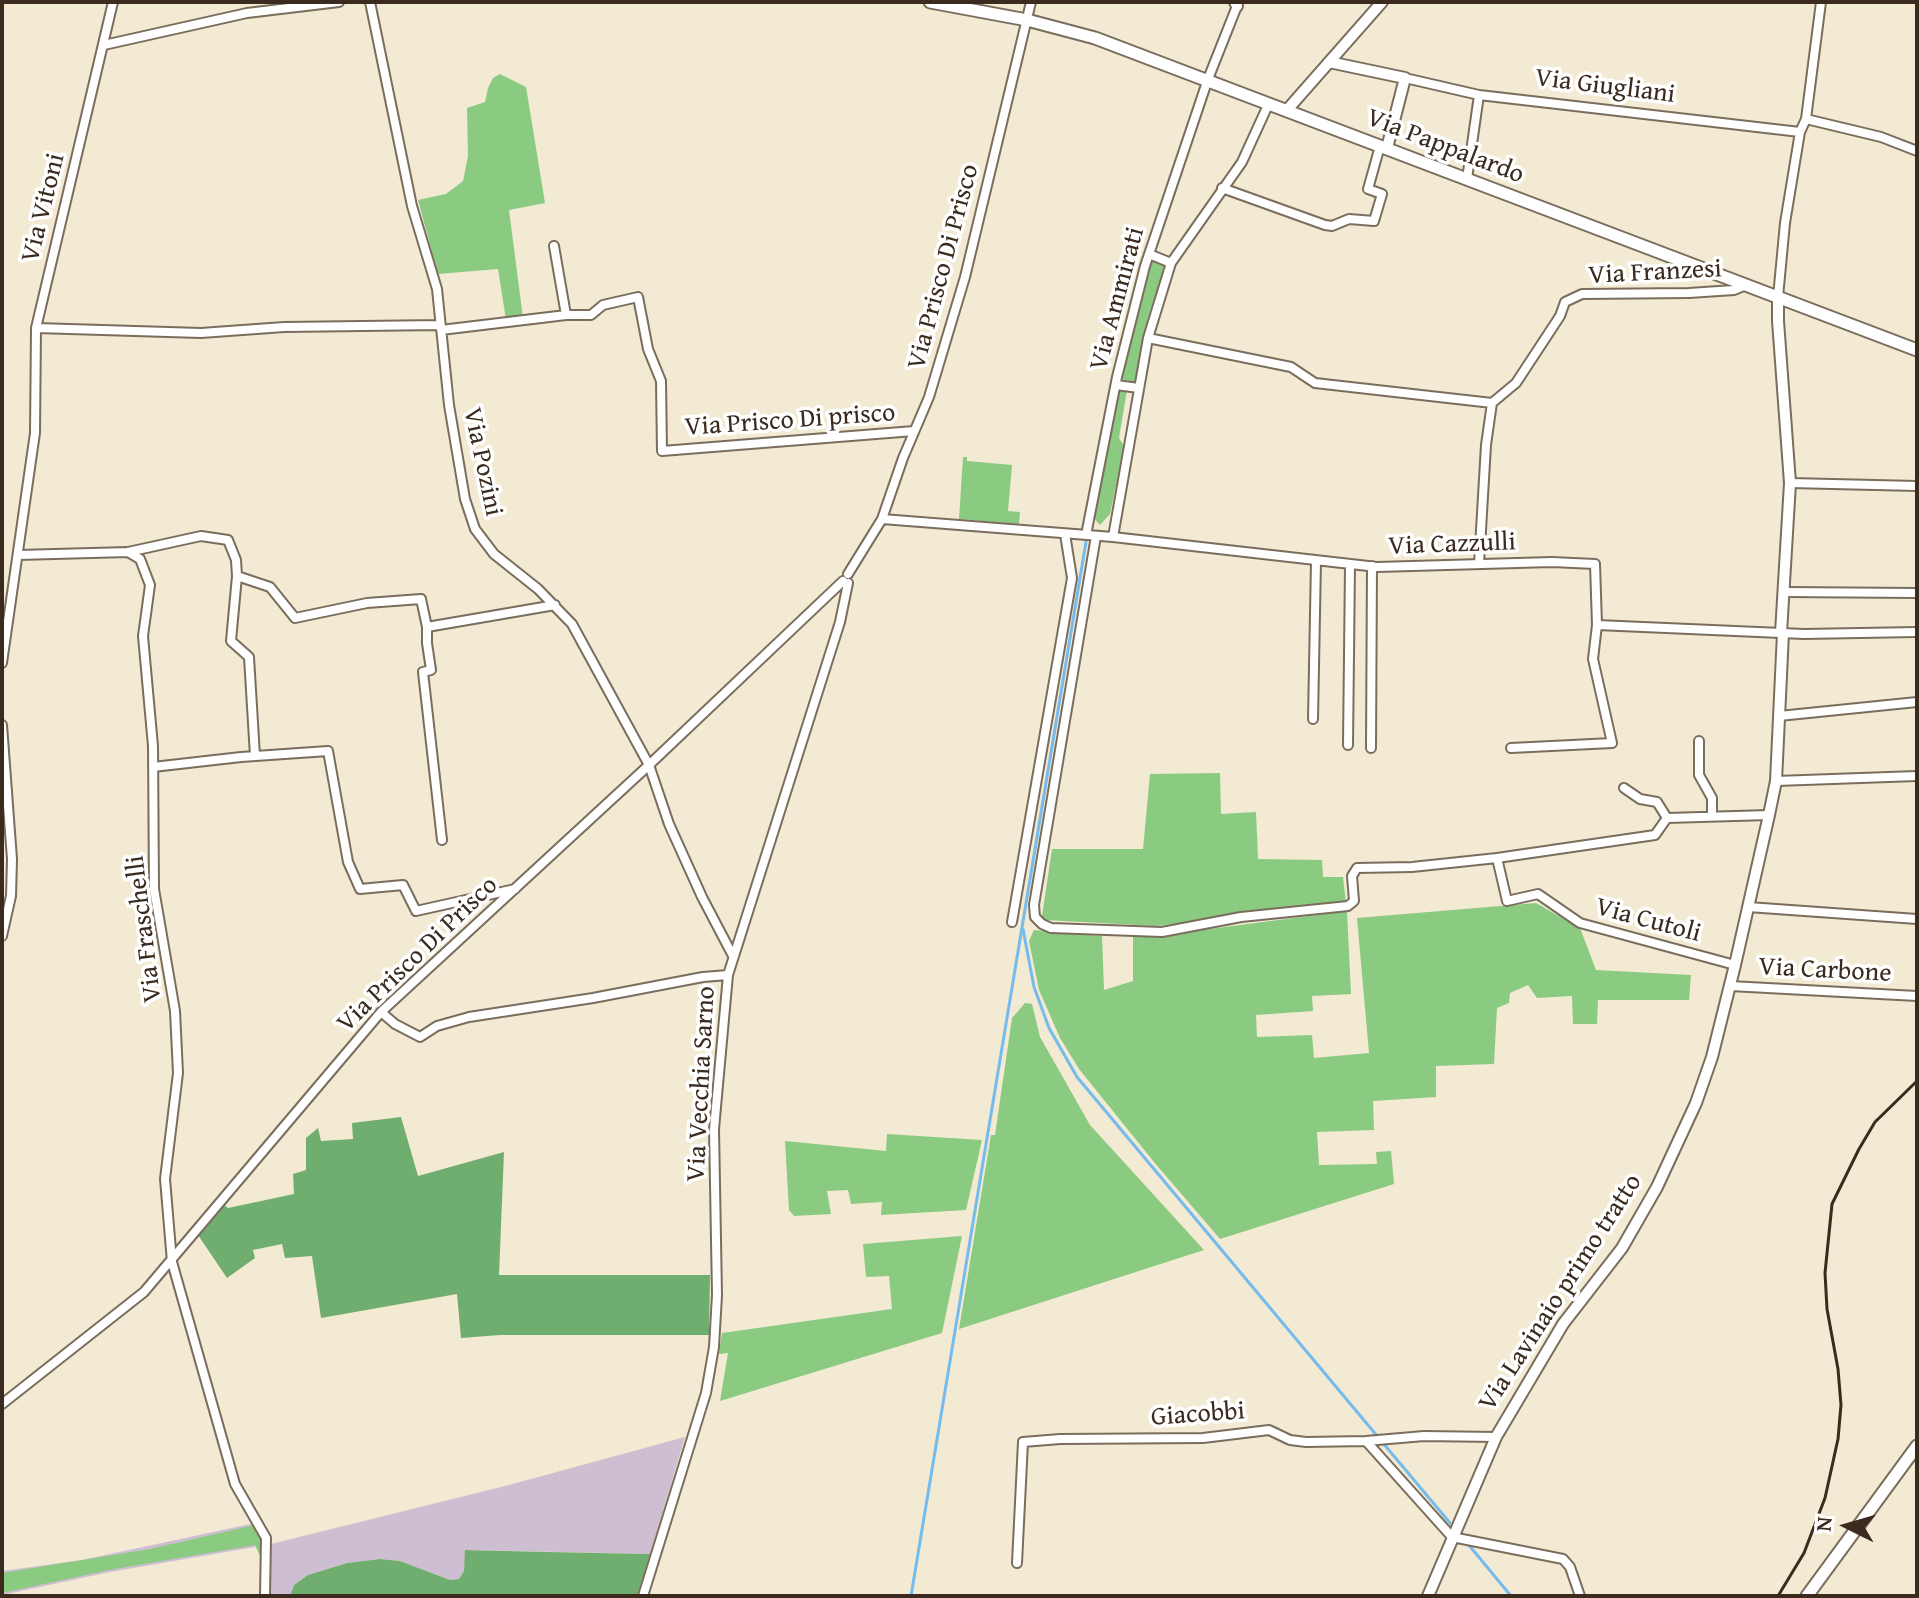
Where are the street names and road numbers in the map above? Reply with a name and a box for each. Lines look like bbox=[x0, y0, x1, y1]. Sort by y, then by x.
street label: Via Giugliani bbox=[1533, 63, 1677, 111]
street label: Via Pappalardo bbox=[1362, 103, 1528, 191]
street label: Via Vitoni bbox=[15, 150, 73, 266]
street label: Via Prisco Di Prisco bbox=[902, 161, 986, 373]
street label: Via Ammirati bbox=[1084, 224, 1152, 374]
street label: Via Franzesi bbox=[1587, 254, 1723, 292]
street label: Via Prisco Di prisco bbox=[684, 398, 896, 444]
street label: Via Pozini bbox=[455, 405, 509, 519]
street label: Via Cazzulli bbox=[1388, 527, 1516, 563]
street label: Via Fraschelli bbox=[121, 854, 169, 1004]
street label: Via Prisco Di Prisco bbox=[331, 870, 505, 1040]
street label: Via Cutoli bbox=[1592, 892, 1704, 950]
street label: Via Carbone bbox=[1758, 952, 1892, 990]
street label: Via Vecchia Sarno bbox=[681, 985, 723, 1183]
street label: Via Lavinaio primo tratto bbox=[1473, 1169, 1649, 1417]
street label: Giacobbi bbox=[1150, 1396, 1246, 1434]

